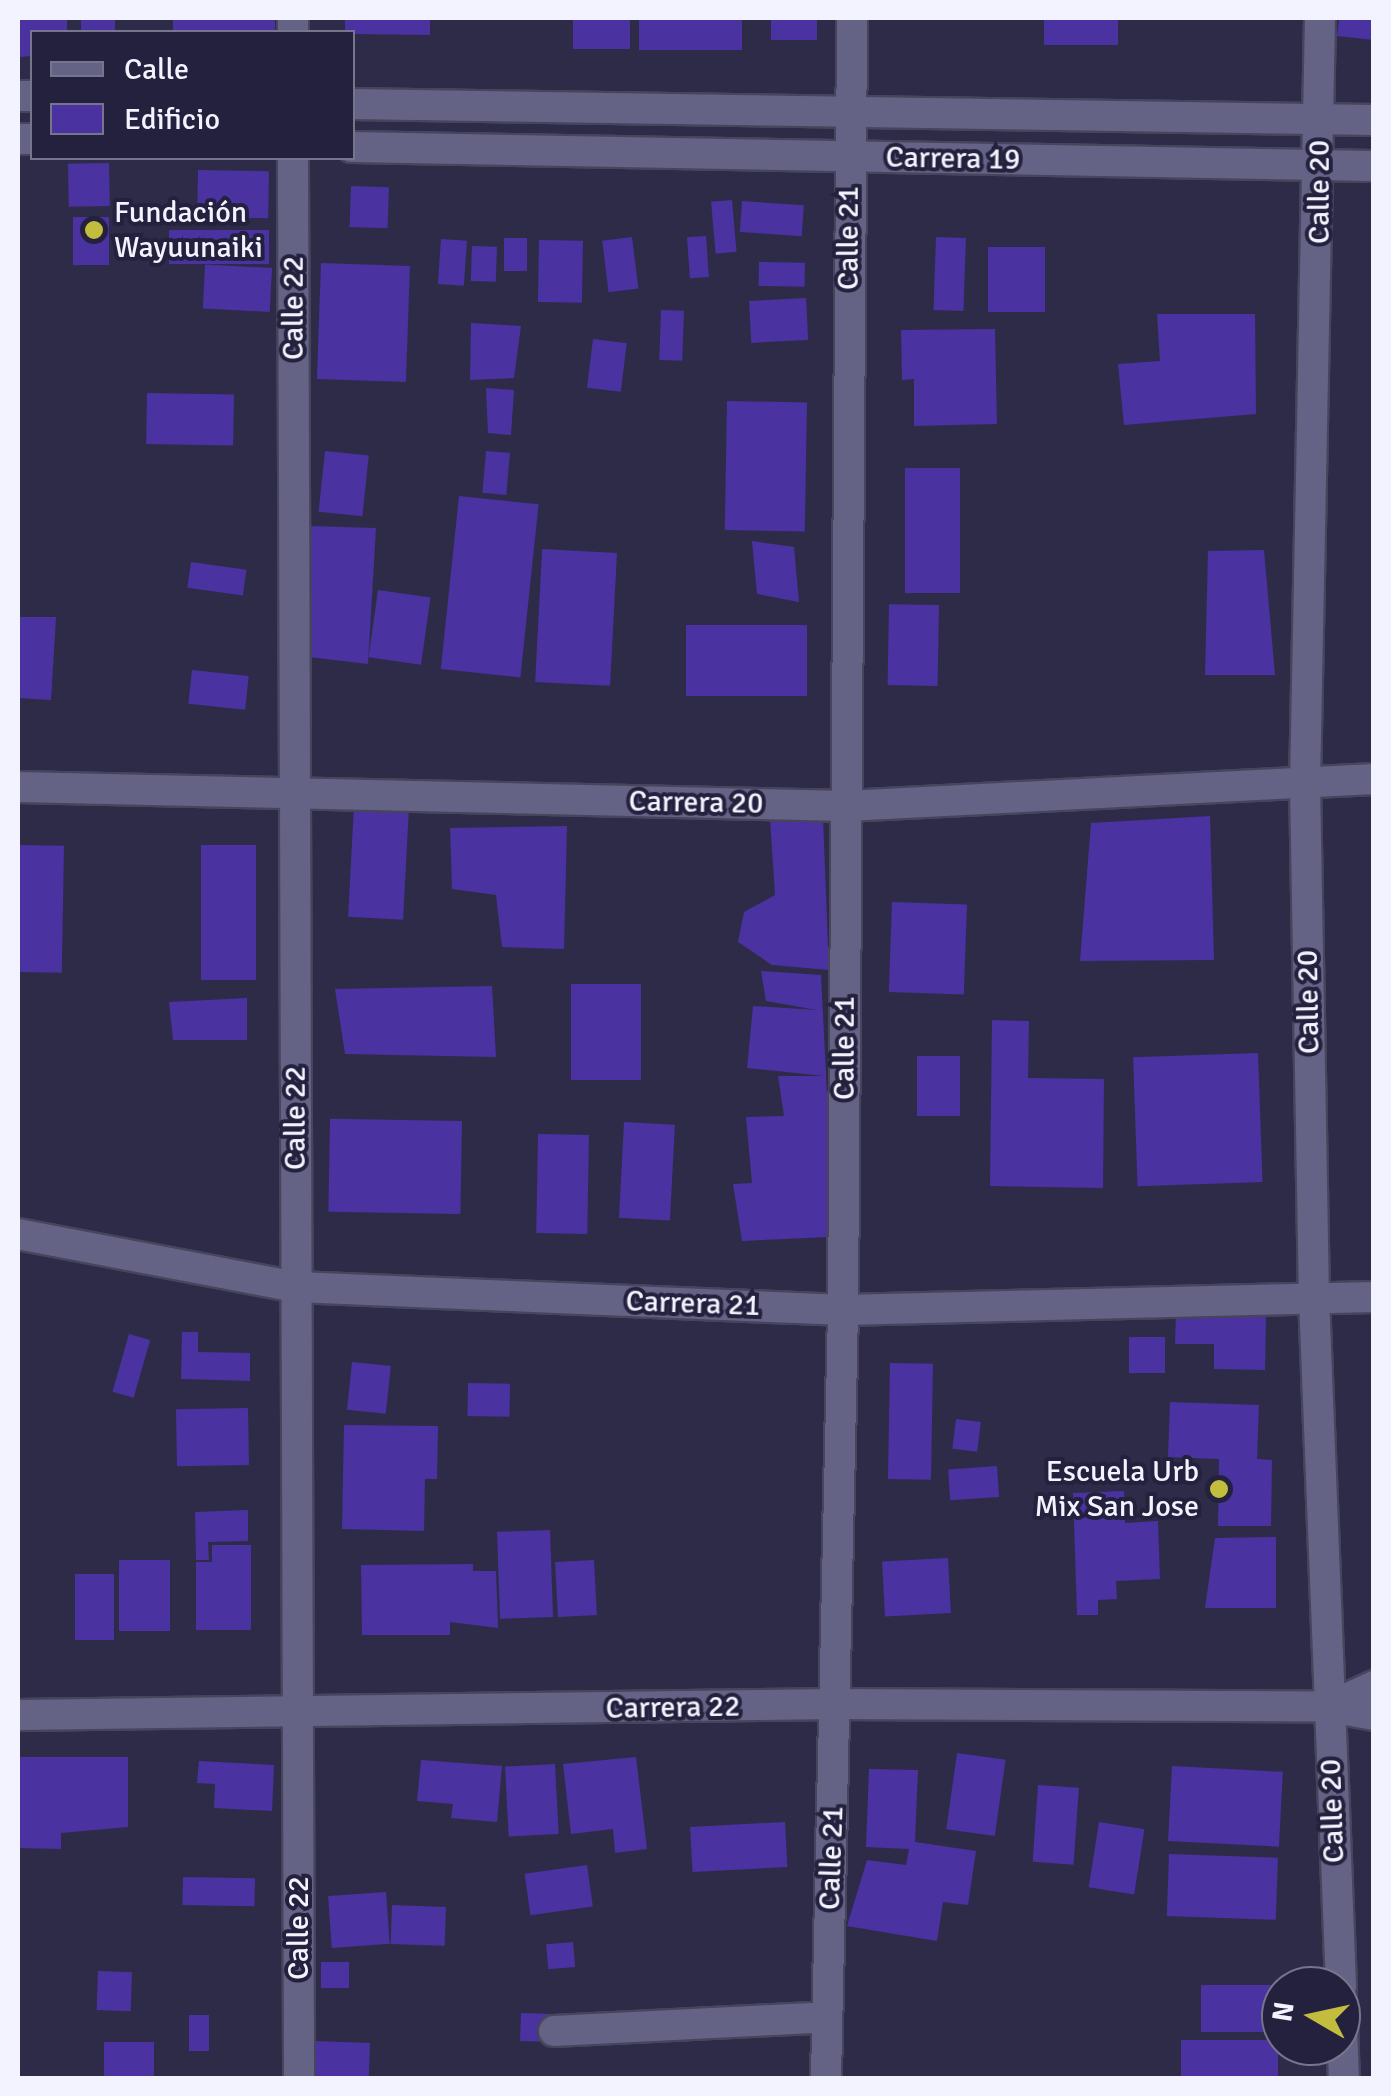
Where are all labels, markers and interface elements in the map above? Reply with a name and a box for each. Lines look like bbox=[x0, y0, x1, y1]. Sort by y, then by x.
legend bbox=[30, 30, 355, 160]
text: Calle bbox=[124, 51, 189, 88]
text: Edificio bbox=[124, 101, 220, 138]
street label: Carrera 19 bbox=[885, 140, 1021, 178]
street label: Calle 20 bbox=[1302, 140, 1338, 244]
street label: Calle 21 bbox=[831, 186, 867, 290]
place label: Fundación Wayuunaiki bbox=[114, 195, 263, 266]
marker: Fundación Wayuunaiki bbox=[83, 219, 105, 241]
street label: Calle 22 bbox=[276, 256, 312, 360]
street label: Carrera 20 bbox=[628, 784, 764, 822]
street label: Calle 20 bbox=[1290, 950, 1328, 1054]
street label: Calle 21 bbox=[827, 996, 863, 1100]
street label: Calle 22 bbox=[278, 1066, 314, 1170]
street label: Carrera 21 bbox=[625, 1284, 761, 1324]
place label: Escuela Urb Mix San Jose bbox=[1034, 1454, 1199, 1524]
marker: Escuela Urb Mix San Jose bbox=[1208, 1478, 1230, 1500]
street label: Carrera 22 bbox=[605, 1689, 741, 1727]
street label: Calle 20 bbox=[1313, 1758, 1353, 1864]
street label: Calle 21 bbox=[812, 1805, 852, 1911]
street label: Calle 22 bbox=[281, 1876, 317, 1980]
north arrow bbox=[1261, 1966, 1361, 2066]
text: N bbox=[1265, 1999, 1302, 2024]

